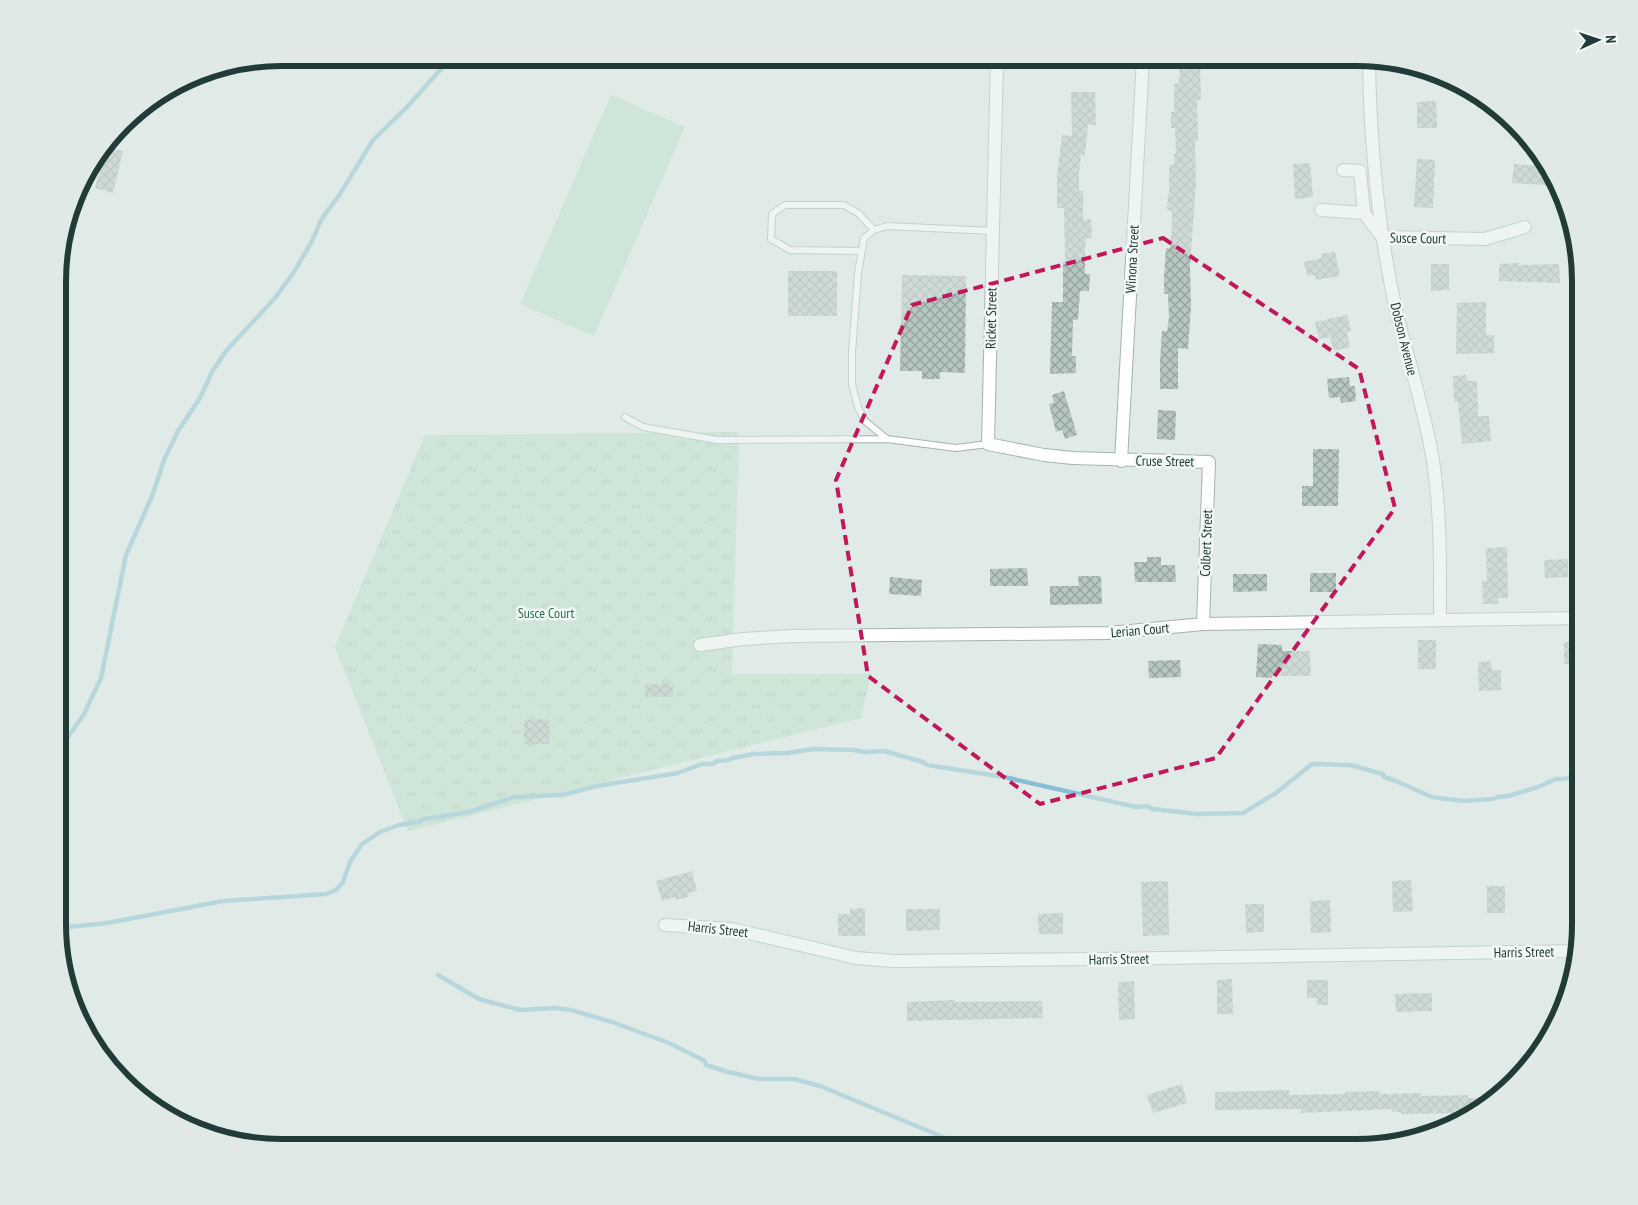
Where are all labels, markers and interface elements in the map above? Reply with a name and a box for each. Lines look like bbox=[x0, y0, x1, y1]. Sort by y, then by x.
north arrow bbox=[1573, 15, 1623, 65]
text: N bbox=[1602, 35, 1620, 44]
street label: Winona Street bbox=[1121, 224, 1143, 294]
street label: Susce Court bbox=[1390, 229, 1447, 247]
street label: Ricket Street bbox=[981, 287, 1001, 349]
street label: Dobson Avenue bbox=[1386, 301, 1422, 377]
street label: Cruse Street bbox=[1136, 451, 1195, 471]
street label: Colbert Street bbox=[1196, 509, 1216, 577]
park label: Susce Court bbox=[518, 604, 574, 622]
street label: Lerian Court bbox=[1110, 618, 1170, 642]
street label: Harris Street bbox=[687, 917, 749, 941]
street label: Harris Street bbox=[1494, 942, 1555, 962]
street label: Harris Street bbox=[1089, 949, 1150, 969]

